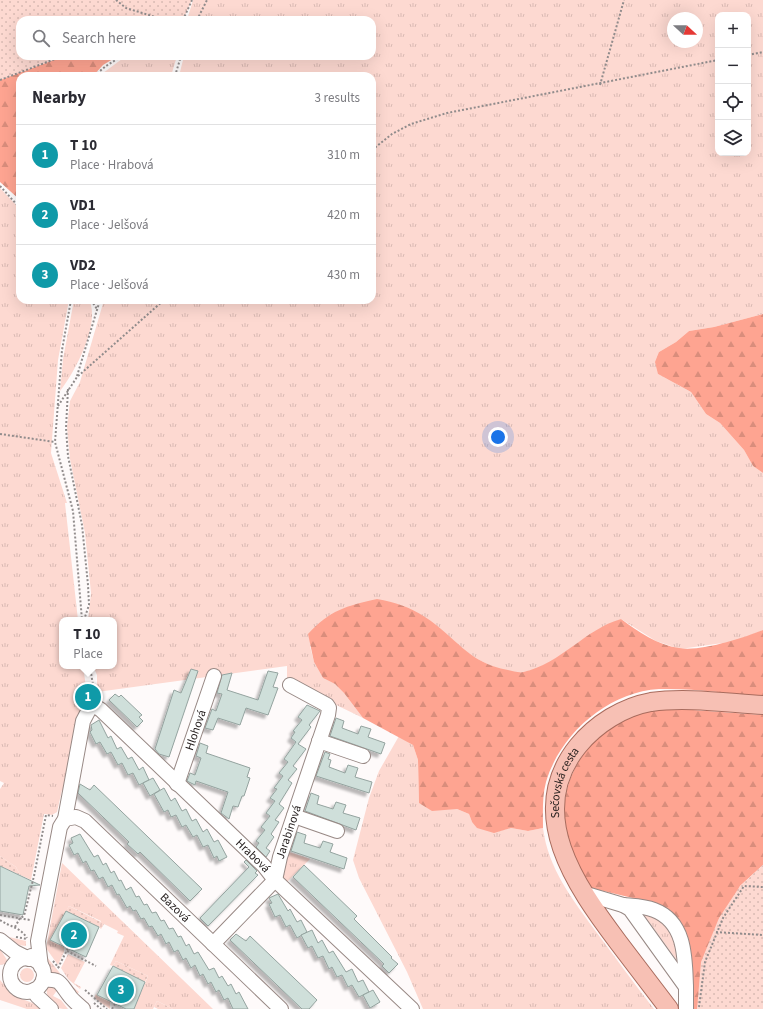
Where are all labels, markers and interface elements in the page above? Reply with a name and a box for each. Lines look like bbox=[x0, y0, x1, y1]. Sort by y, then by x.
north arrow bbox=[667, 12, 703, 48]
map controls bbox=[715, 12, 751, 156]
button: + bbox=[715, 12, 751, 48]
search box bbox=[16, 16, 376, 60]
icon: search bbox=[30, 27, 52, 49]
text: Search here bbox=[62, 28, 136, 49]
button: − bbox=[715, 48, 751, 84]
button: locate bbox=[715, 84, 751, 120]
text: Nearby bbox=[32, 86, 86, 110]
text: 3 results bbox=[315, 89, 360, 107]
button: layers bbox=[715, 120, 751, 156]
text: T 10 bbox=[70, 135, 97, 156]
text: 1 bbox=[42, 146, 48, 164]
text: 310 m bbox=[327, 146, 360, 164]
text: Place · Hrabová bbox=[70, 156, 154, 174]
text: VD1 bbox=[70, 195, 96, 216]
text: 2 bbox=[42, 206, 48, 224]
text: 420 m bbox=[327, 206, 360, 224]
text: Place · Jelšová bbox=[70, 216, 149, 234]
text: VD2 bbox=[70, 255, 96, 276]
text: 3 bbox=[42, 266, 48, 284]
text: 430 m bbox=[327, 266, 360, 284]
text: Place · Jelšová bbox=[70, 276, 149, 294]
your location bbox=[488, 427, 508, 447]
popup bbox=[59, 617, 117, 669]
text: T 10 bbox=[73, 624, 101, 645]
text: Place bbox=[73, 645, 103, 663]
pin: 1 bbox=[75, 682, 101, 712]
street label: Hlohová bbox=[181, 708, 211, 753]
street label: Sečovská cesta bbox=[547, 744, 583, 819]
street label: Jarabinová bbox=[272, 803, 306, 861]
street label: Hrabová bbox=[232, 835, 274, 876]
street label: Bazová bbox=[156, 889, 194, 926]
pin: 2 bbox=[61, 920, 87, 950]
pin: 3 bbox=[108, 975, 134, 1005]

